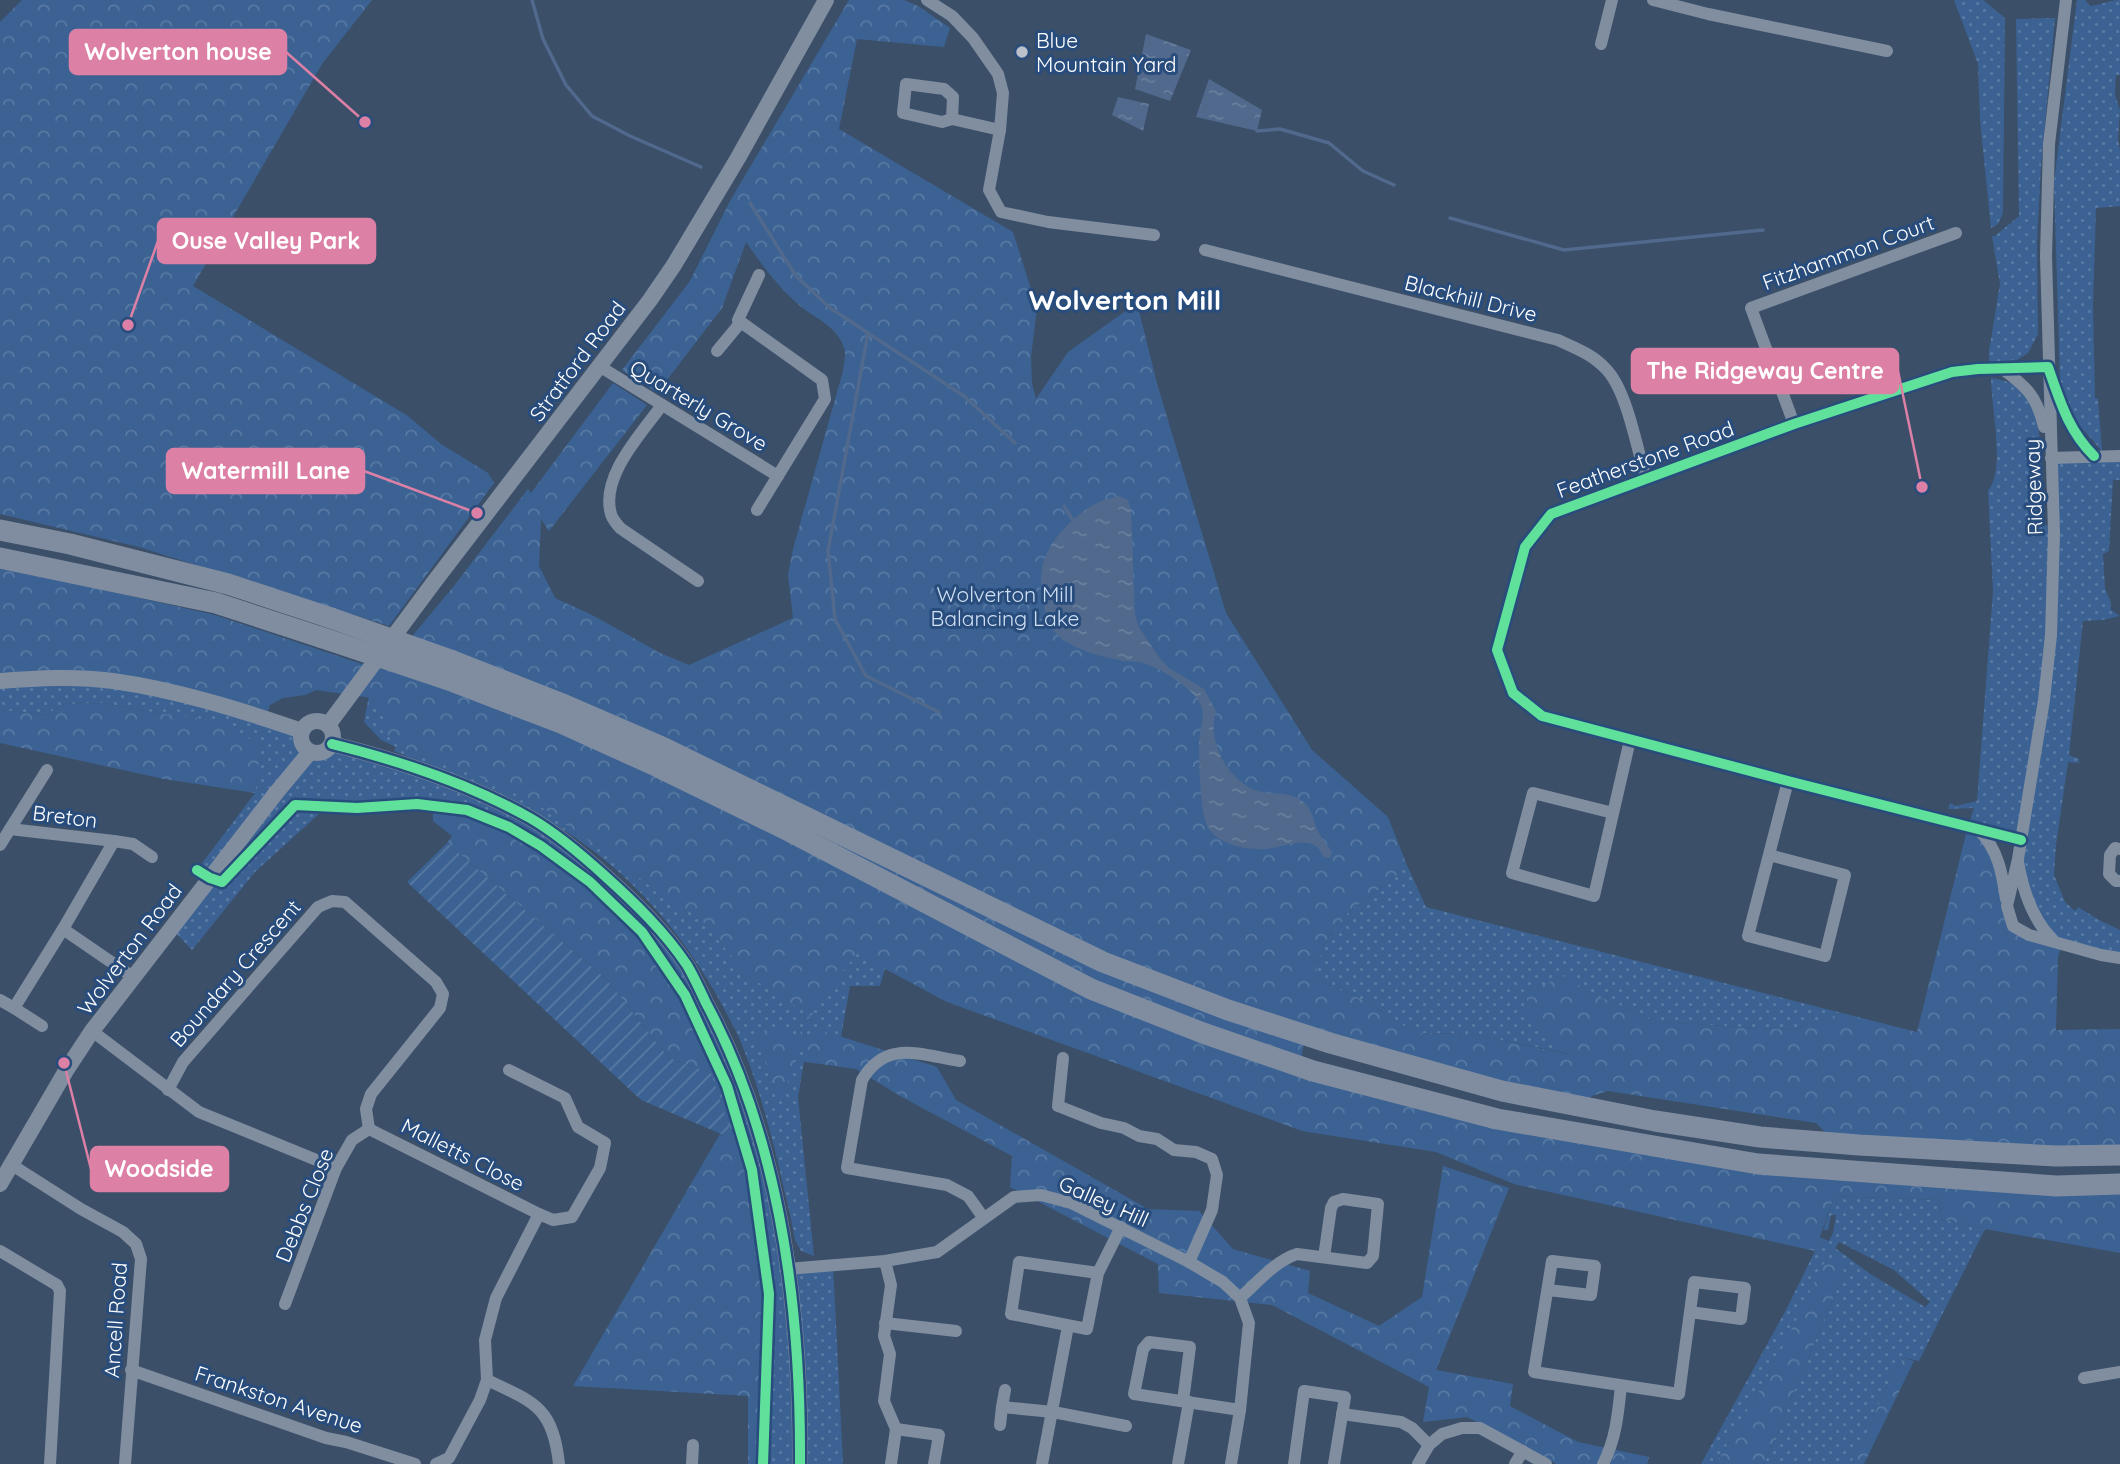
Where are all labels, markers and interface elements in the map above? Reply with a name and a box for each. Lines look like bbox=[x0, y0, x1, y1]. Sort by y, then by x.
place label: Blue Mountain Yard bbox=[1036, 27, 1177, 77]
callout: Wolverton house bbox=[70, 30, 286, 74]
text: Wolverton house bbox=[84, 37, 272, 66]
marker: Blue Mountain Yard bbox=[1014, 44, 1030, 60]
street label: Fitzhammon Court bbox=[1759, 209, 1937, 295]
callout: Ouse Valley Park bbox=[158, 219, 375, 263]
text: Ouse Valley Park bbox=[172, 226, 360, 255]
street label: Blackhill Drive bbox=[1402, 269, 1540, 327]
district label: Wolverton Mill bbox=[1029, 282, 1221, 317]
street label: Stratford Road bbox=[523, 296, 631, 426]
callout: The Ridgeway Centre bbox=[1632, 349, 1898, 393]
street label: Quarterly Grove bbox=[626, 354, 772, 456]
text: The Ridgeway Centre bbox=[1646, 356, 1884, 385]
street label: Featherstone Road bbox=[1553, 415, 1737, 503]
street label: Ridgeway bbox=[2018, 438, 2048, 536]
callout: Watermill Lane bbox=[167, 449, 364, 493]
text: Watermill Lane bbox=[182, 456, 350, 485]
park label: Wolverton Mill Balancing Lake bbox=[931, 581, 1079, 631]
street label: Breton bbox=[31, 799, 99, 833]
street label: Wolverton Road bbox=[71, 878, 187, 1020]
street label: Boundary Crescent bbox=[164, 894, 306, 1052]
street label: Malletts Close bbox=[397, 1112, 529, 1196]
street label: Debbs Close bbox=[269, 1144, 339, 1266]
callout: Woodside bbox=[91, 1147, 228, 1191]
text: Woodside bbox=[104, 1154, 214, 1183]
street label: Galley Hill bbox=[1055, 1170, 1153, 1232]
street label: Ancell Road bbox=[98, 1261, 132, 1379]
street label: Frankston Avenue bbox=[192, 1360, 366, 1438]

